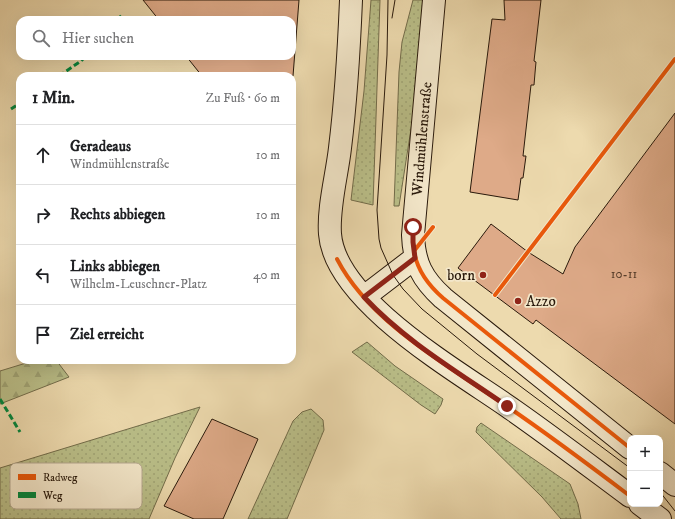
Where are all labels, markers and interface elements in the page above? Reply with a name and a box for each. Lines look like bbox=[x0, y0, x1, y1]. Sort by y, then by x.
search box bbox=[16, 16, 296, 60]
icon: search bbox=[30, 27, 52, 49]
text: Hier suchen bbox=[62, 29, 134, 48]
street label: Windmühlenstraße bbox=[407, 81, 436, 198]
text: 1 Min. bbox=[32, 87, 75, 109]
text: Zu Fuß · 60 m bbox=[206, 90, 280, 106]
text: Geradeaus bbox=[70, 137, 131, 156]
icon: ahead bbox=[32, 144, 54, 166]
text: 10 m bbox=[256, 147, 280, 163]
text: Windmühlenstraße bbox=[70, 156, 169, 172]
icon: right bbox=[32, 204, 54, 226]
text: Rechts abbiegen bbox=[70, 205, 165, 224]
text: 10 m bbox=[256, 207, 280, 223]
route start bbox=[404, 218, 422, 236]
text: Links abbiegen bbox=[70, 257, 160, 276]
icon: left bbox=[32, 264, 54, 286]
place label: born bbox=[447, 266, 475, 285]
house number: 10-11 bbox=[611, 266, 637, 282]
text: 40 m bbox=[253, 267, 280, 283]
marker: born bbox=[478, 270, 488, 280]
text: Wilhelm-Leuschner-Platz bbox=[70, 276, 207, 292]
place label: Azzo bbox=[526, 292, 556, 311]
marker: Azzo bbox=[513, 296, 523, 306]
icon: arrive bbox=[32, 324, 54, 346]
text: Ziel erreicht bbox=[70, 325, 144, 344]
route end bbox=[498, 397, 516, 415]
map controls bbox=[627, 435, 663, 507]
button: + bbox=[627, 435, 663, 471]
legend bbox=[10, 463, 142, 509]
text: Radweg bbox=[43, 471, 78, 485]
button: − bbox=[627, 471, 663, 507]
text: Weg bbox=[42, 489, 63, 503]

